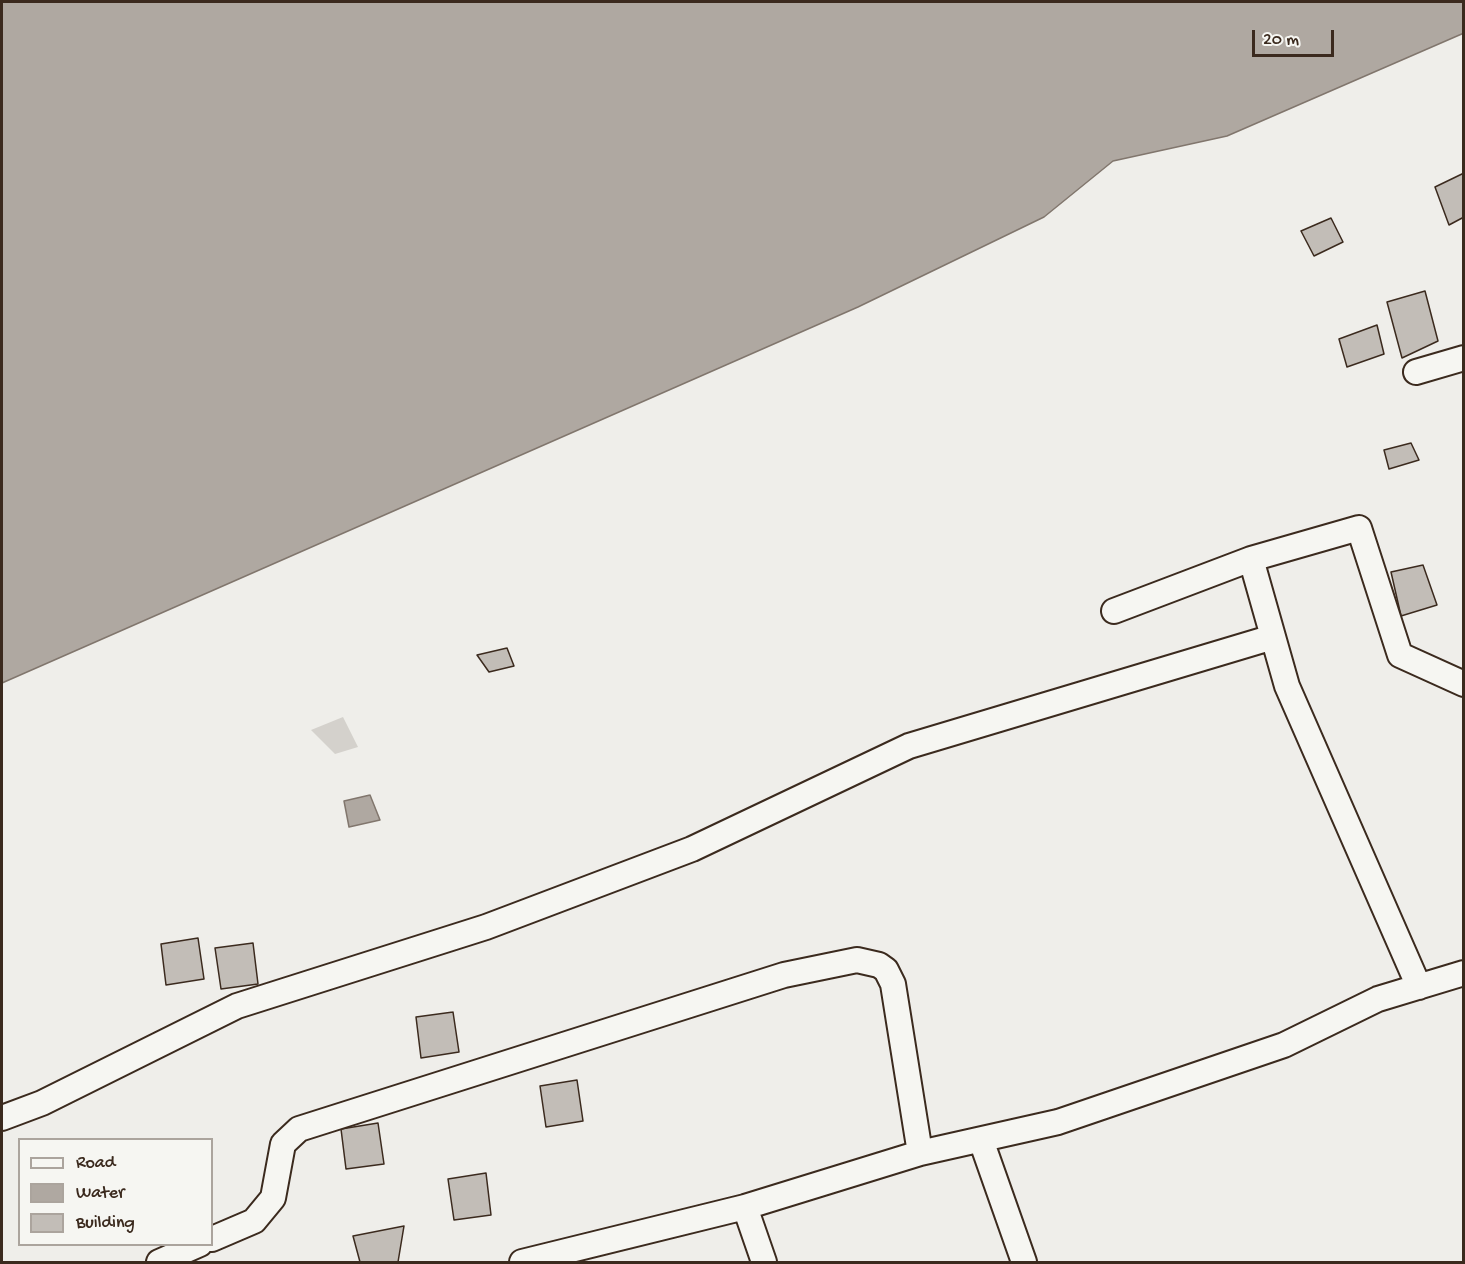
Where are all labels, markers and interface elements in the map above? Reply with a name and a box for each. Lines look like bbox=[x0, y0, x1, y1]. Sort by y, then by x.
scale bar bbox=[1255, 18, 1338, 56]
text: 20 m bbox=[1263, 30, 1299, 51]
legend bbox=[18, 1138, 213, 1246]
text: Road bbox=[76, 1153, 115, 1174]
text: Water bbox=[76, 1183, 124, 1204]
text: Building bbox=[76, 1213, 135, 1234]

